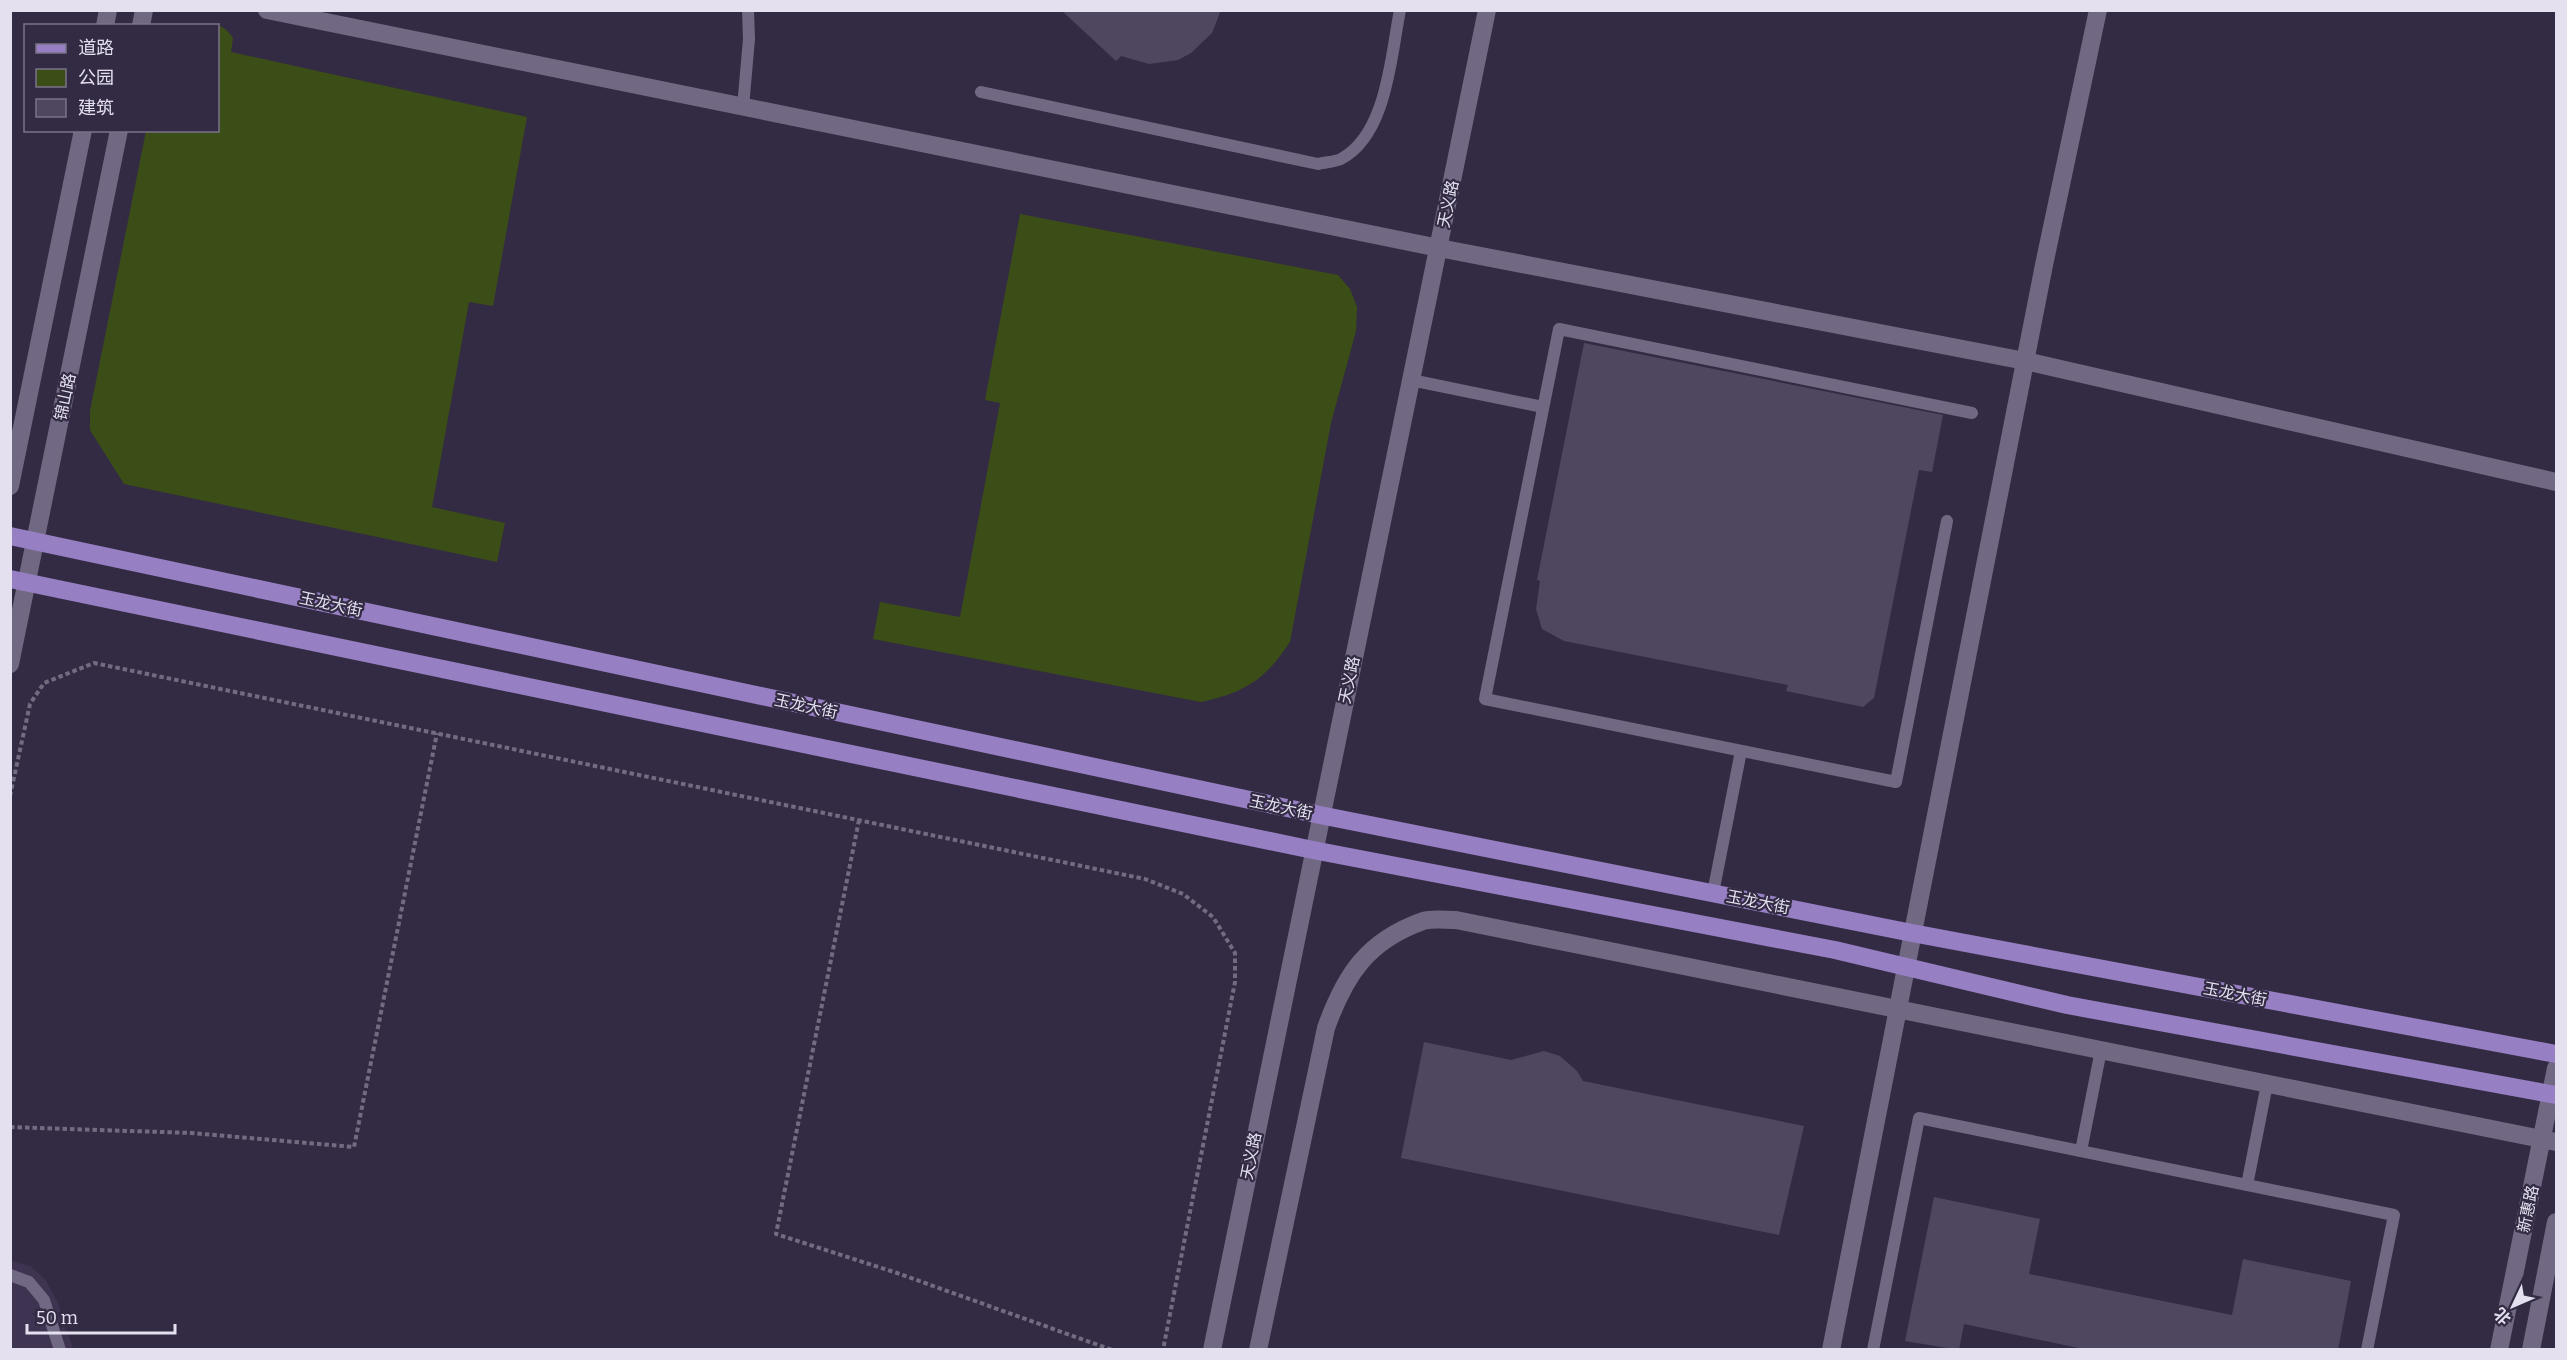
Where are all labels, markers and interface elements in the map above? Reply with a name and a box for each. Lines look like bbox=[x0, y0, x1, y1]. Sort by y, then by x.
legend bbox=[24, 24, 219, 132]
text: 道路 bbox=[78, 37, 114, 59]
text: 公园 bbox=[78, 67, 114, 89]
text: 建筑 bbox=[78, 97, 114, 119]
street label: 天义路 bbox=[1434, 179, 1462, 229]
street label: 锦山路 bbox=[51, 372, 79, 422]
street label: 玉龙大街 bbox=[298, 588, 364, 620]
street label: 天义路 bbox=[1335, 655, 1363, 705]
street label: 玉龙大街 bbox=[773, 690, 839, 722]
street label: 玉龙大街 bbox=[1248, 791, 1314, 823]
street label: 玉龙大街 bbox=[1725, 887, 1791, 917]
street label: 玉龙大街 bbox=[2202, 979, 2268, 1009]
street label: 天义路 bbox=[1237, 1131, 1265, 1181]
street label: 新惠路 bbox=[2514, 1184, 2542, 1234]
north arrow bbox=[2483, 1276, 2543, 1336]
scale bar bbox=[27, 1297, 176, 1335]
text: 北 bbox=[2490, 1304, 2515, 1328]
text: 50 m bbox=[36, 1307, 78, 1329]

